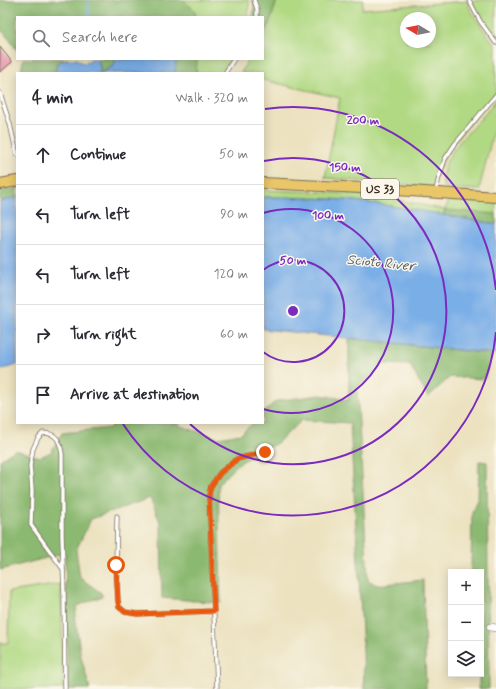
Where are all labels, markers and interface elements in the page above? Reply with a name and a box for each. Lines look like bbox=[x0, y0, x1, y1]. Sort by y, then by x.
north arrow bbox=[400, 12, 436, 48]
search box bbox=[16, 16, 264, 60]
icon: search bbox=[30, 27, 52, 49]
text: Search here bbox=[62, 28, 138, 48]
text: 4 min bbox=[32, 87, 73, 109]
text: Walk · 320 m bbox=[175, 90, 248, 107]
text: 200 m bbox=[347, 113, 380, 129]
icon: ahead bbox=[32, 144, 54, 166]
text: Continue bbox=[70, 145, 126, 165]
text: 50 m bbox=[219, 146, 248, 163]
text: 150 m bbox=[329, 160, 361, 176]
road number: US 33 bbox=[361, 179, 399, 199]
icon: left bbox=[32, 204, 54, 226]
text: Turn left bbox=[70, 205, 130, 225]
text: 90 m bbox=[220, 206, 248, 223]
text: 100 m bbox=[312, 208, 345, 224]
water label: Scioto River bbox=[346, 250, 418, 276]
text: 50 m bbox=[280, 253, 307, 269]
icon: left bbox=[32, 264, 54, 286]
text: Turn left bbox=[70, 265, 130, 285]
text: 120 m bbox=[214, 266, 248, 283]
centre of rings bbox=[286, 304, 300, 318]
icon: right bbox=[32, 324, 54, 346]
text: Turn right bbox=[70, 325, 137, 345]
text: 60 m bbox=[220, 326, 248, 343]
icon: arrive bbox=[32, 384, 54, 406]
text: Arrive at destination bbox=[70, 385, 199, 405]
route end bbox=[256, 443, 274, 461]
route start bbox=[107, 556, 125, 574]
map controls bbox=[448, 569, 484, 677]
button: + bbox=[448, 569, 484, 605]
button: − bbox=[448, 605, 484, 641]
button: layers bbox=[448, 641, 484, 677]

